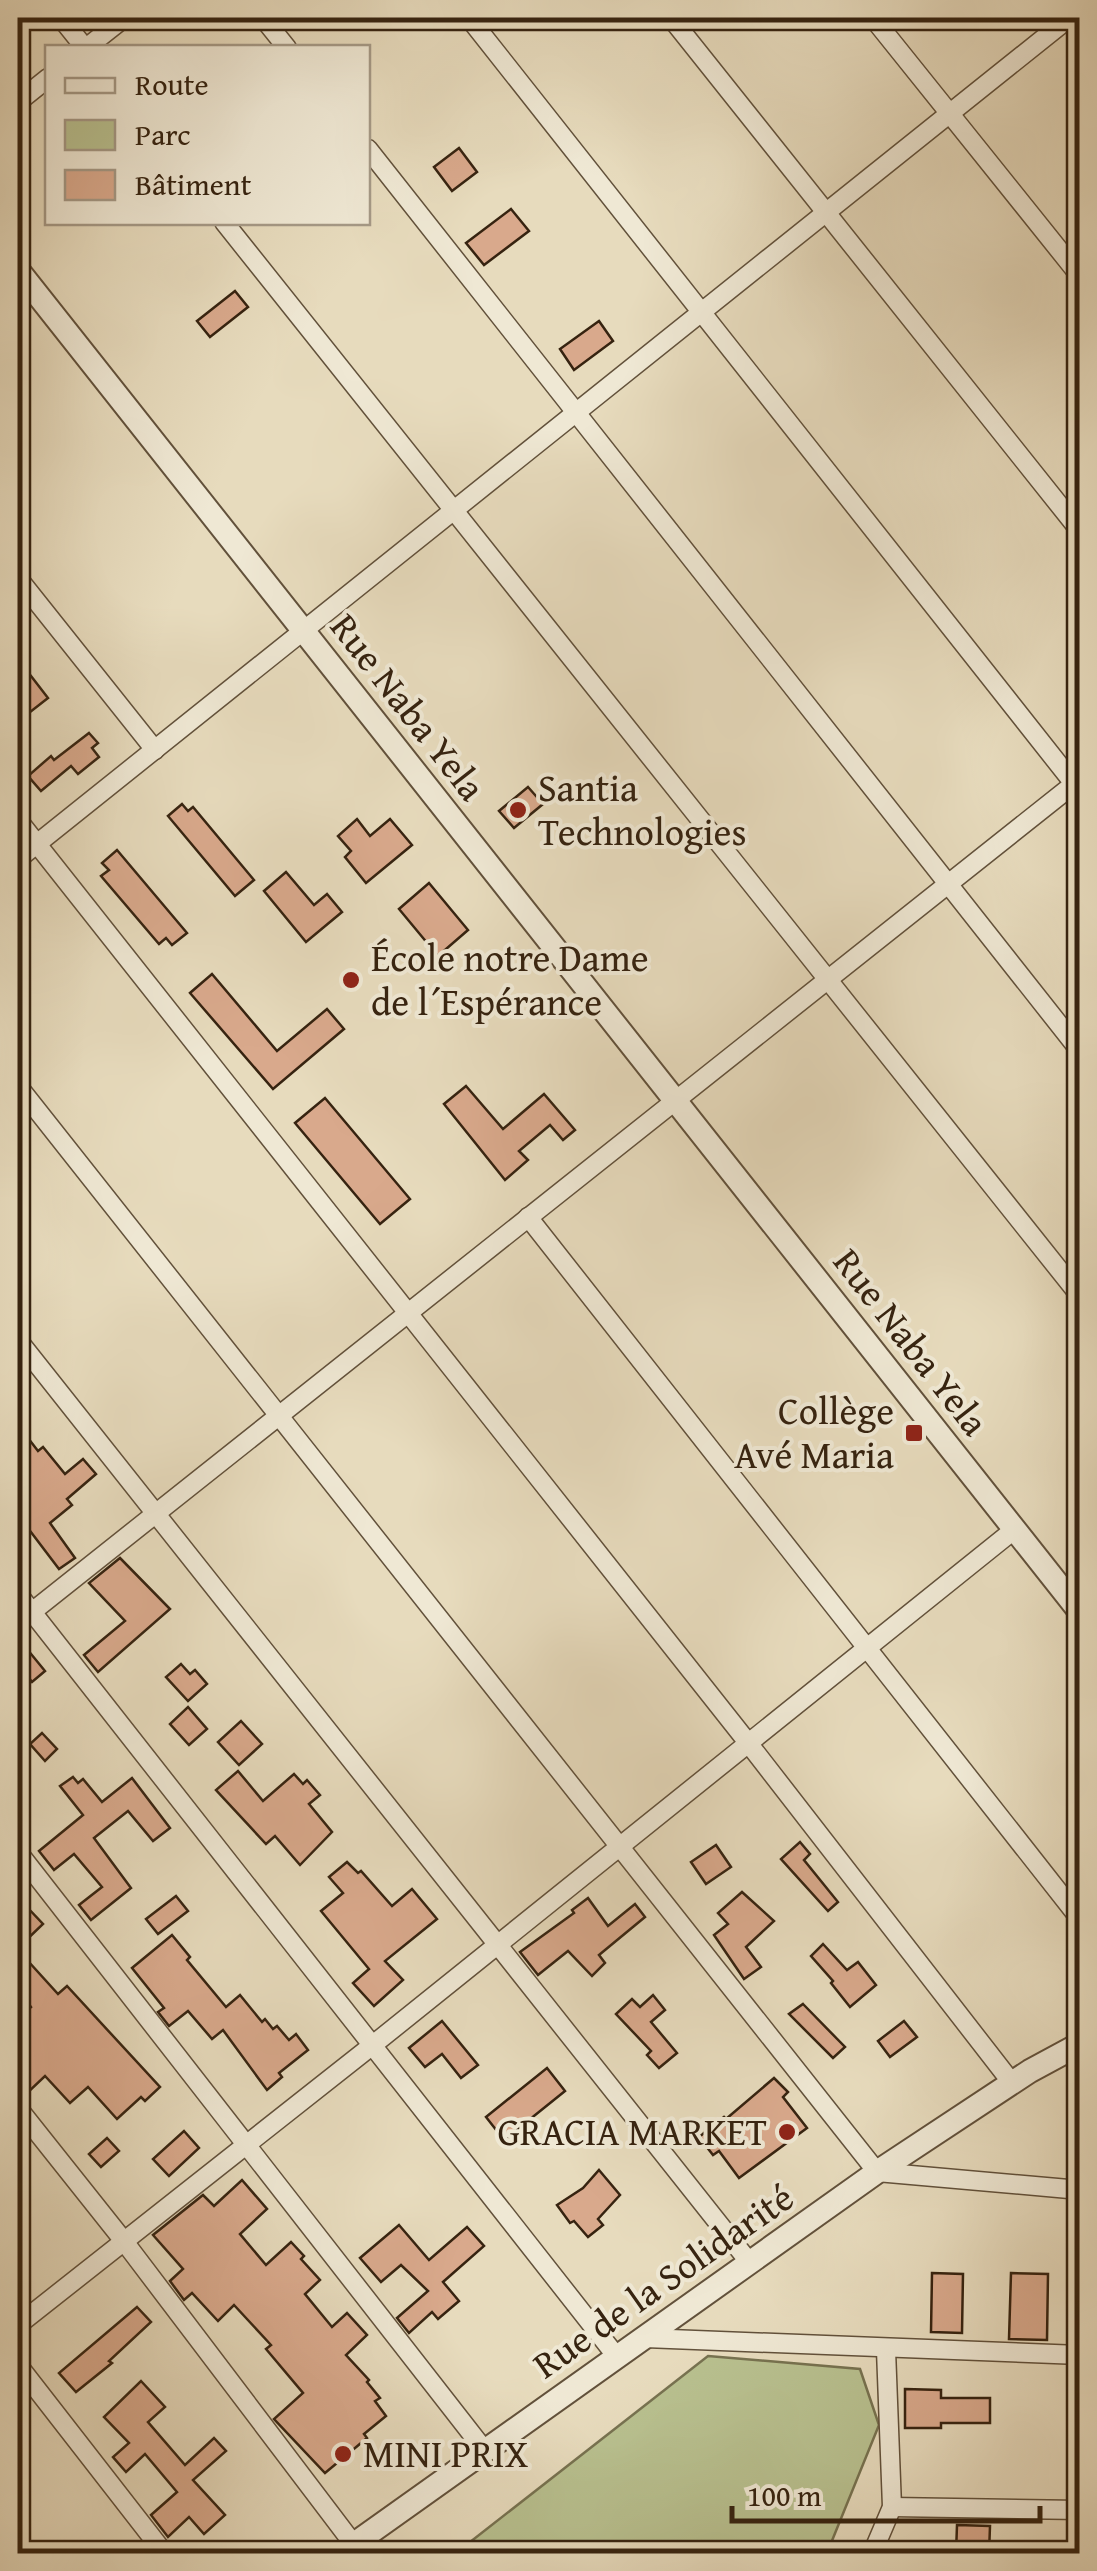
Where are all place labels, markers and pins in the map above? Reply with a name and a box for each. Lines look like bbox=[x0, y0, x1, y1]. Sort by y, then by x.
place label: Santia Technologies bbox=[538, 759, 747, 859]
marker: Santia Technologies bbox=[507, 799, 529, 821]
place label: École notre Dame de l´Espérance bbox=[371, 929, 649, 1029]
marker: École notre Dame de l´Espérance bbox=[340, 969, 362, 991]
place label: Collège Avé Maria bbox=[734, 1382, 894, 1482]
marker: Collège Avé Maria bbox=[903, 1422, 925, 1444]
place label: GRACIA MARKET bbox=[497, 2103, 767, 2159]
marker: GRACIA MARKET bbox=[776, 2121, 798, 2143]
place label: MINI PRIX bbox=[363, 2425, 529, 2481]
marker: MINI PRIX bbox=[332, 2443, 354, 2465]

